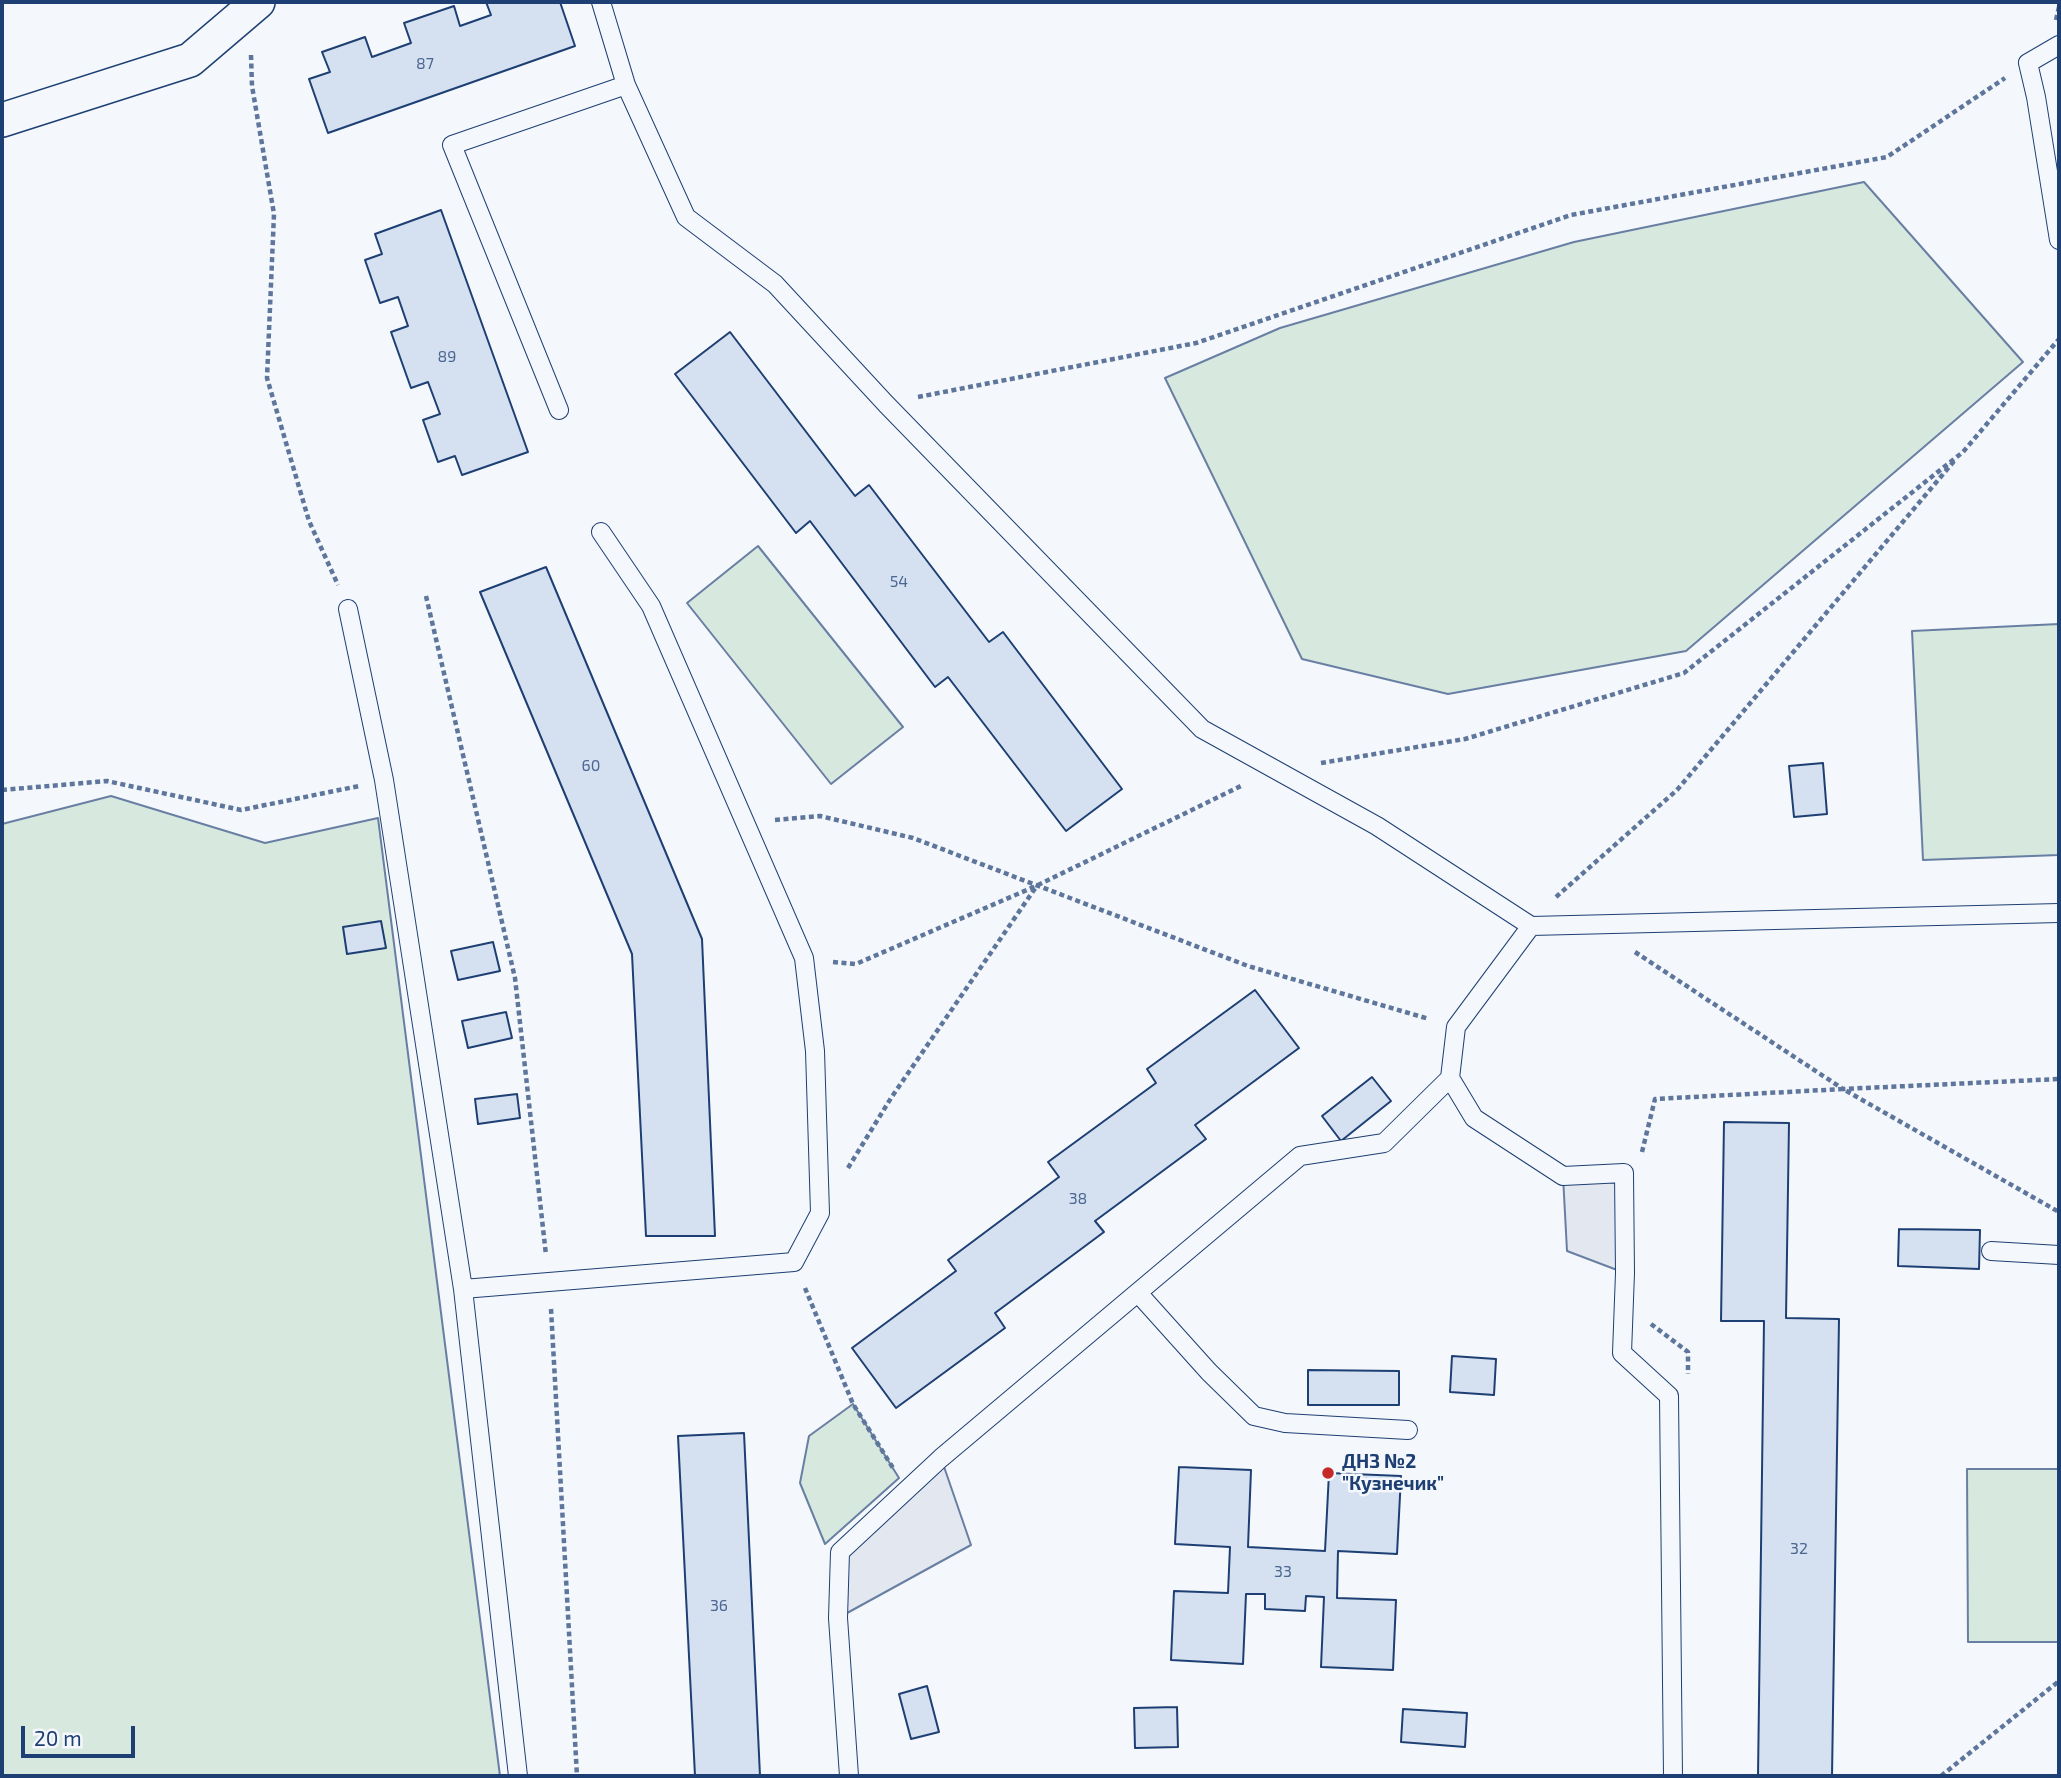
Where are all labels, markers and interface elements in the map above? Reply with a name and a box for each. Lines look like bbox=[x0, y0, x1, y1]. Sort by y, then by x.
house number: 87 bbox=[416, 54, 434, 74]
house number: 89 bbox=[438, 347, 456, 367]
house number: 54 bbox=[890, 572, 908, 592]
house number: 60 bbox=[582, 756, 600, 776]
house number: 38 bbox=[1069, 1189, 1087, 1209]
place label: ДНЗ №2 "Кузнечик" bbox=[1342, 1451, 1444, 1495]
marker: ДНЗ №2 "Кузнечик" bbox=[1320, 1465, 1336, 1481]
house number: 32 bbox=[1790, 1539, 1808, 1559]
house number: 33 bbox=[1274, 1562, 1292, 1582]
house number: 36 bbox=[710, 1596, 728, 1616]
scale bar bbox=[24, 1712, 138, 1756]
text: 20 m bbox=[34, 1725, 82, 1750]

